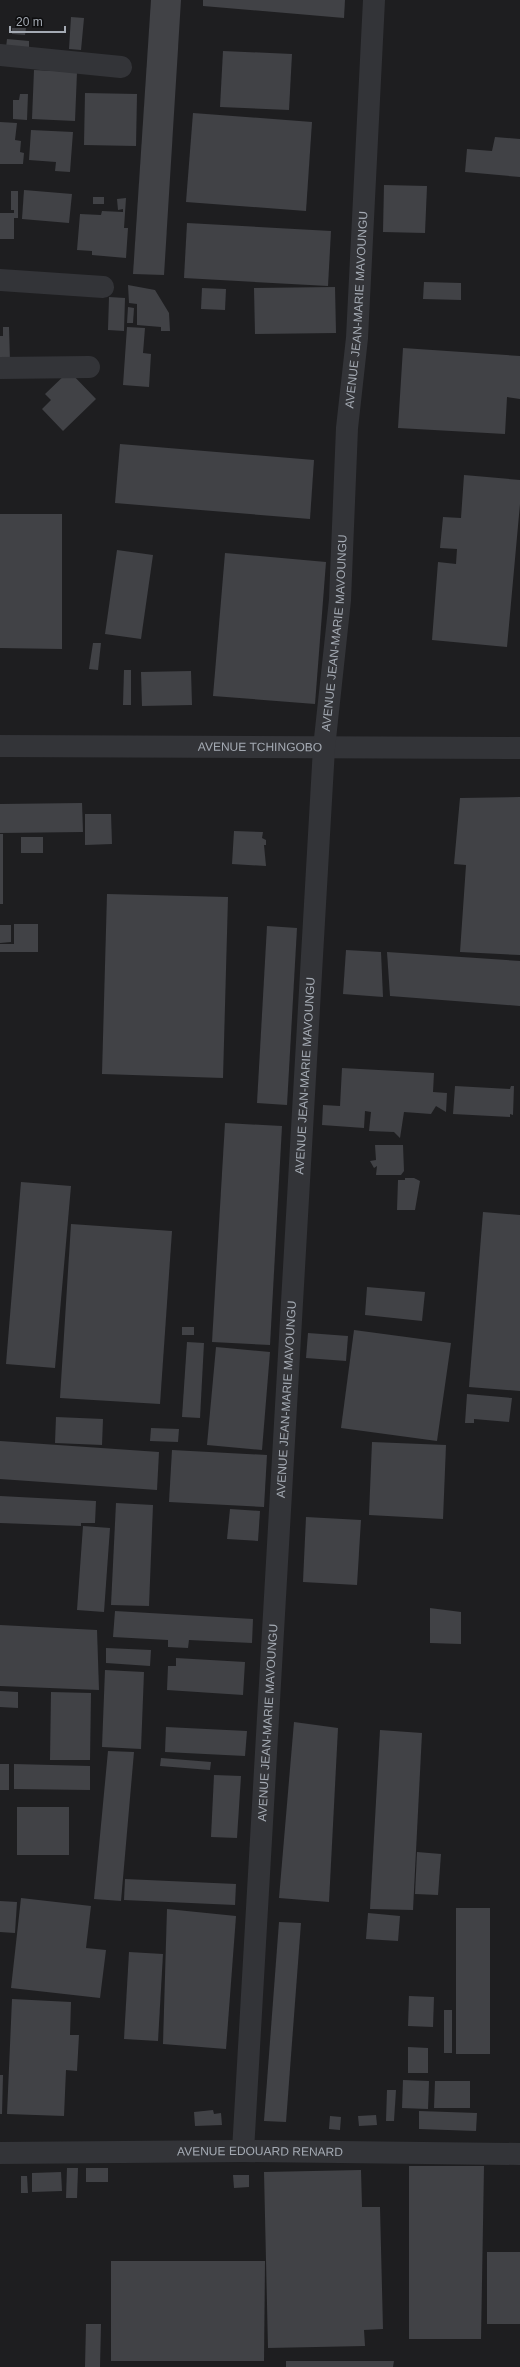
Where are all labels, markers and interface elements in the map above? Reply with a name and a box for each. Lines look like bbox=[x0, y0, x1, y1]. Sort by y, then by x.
scale bar bbox=[10, 8, 65, 34]
text: 20 m bbox=[16, 15, 43, 29]
street label: AVENUE JEAN-MARIE MAVOUNGU bbox=[342, 211, 370, 409]
street label: AVENUE JEAN-MARIE MAVOUNGU bbox=[319, 534, 350, 732]
street label: AVENUE TCHINGOBO bbox=[198, 740, 322, 754]
street label: AVENUE JEAN-MARIE MAVOUNGU bbox=[292, 977, 318, 1175]
street label: AVENUE JEAN-MARIE MAVOUNGU bbox=[274, 1300, 299, 1498]
street label: AVENUE JEAN-MARIE MAVOUNGU bbox=[255, 1624, 280, 1822]
street label: AVENUE EDOUARD RENARD bbox=[177, 2144, 343, 2159]

